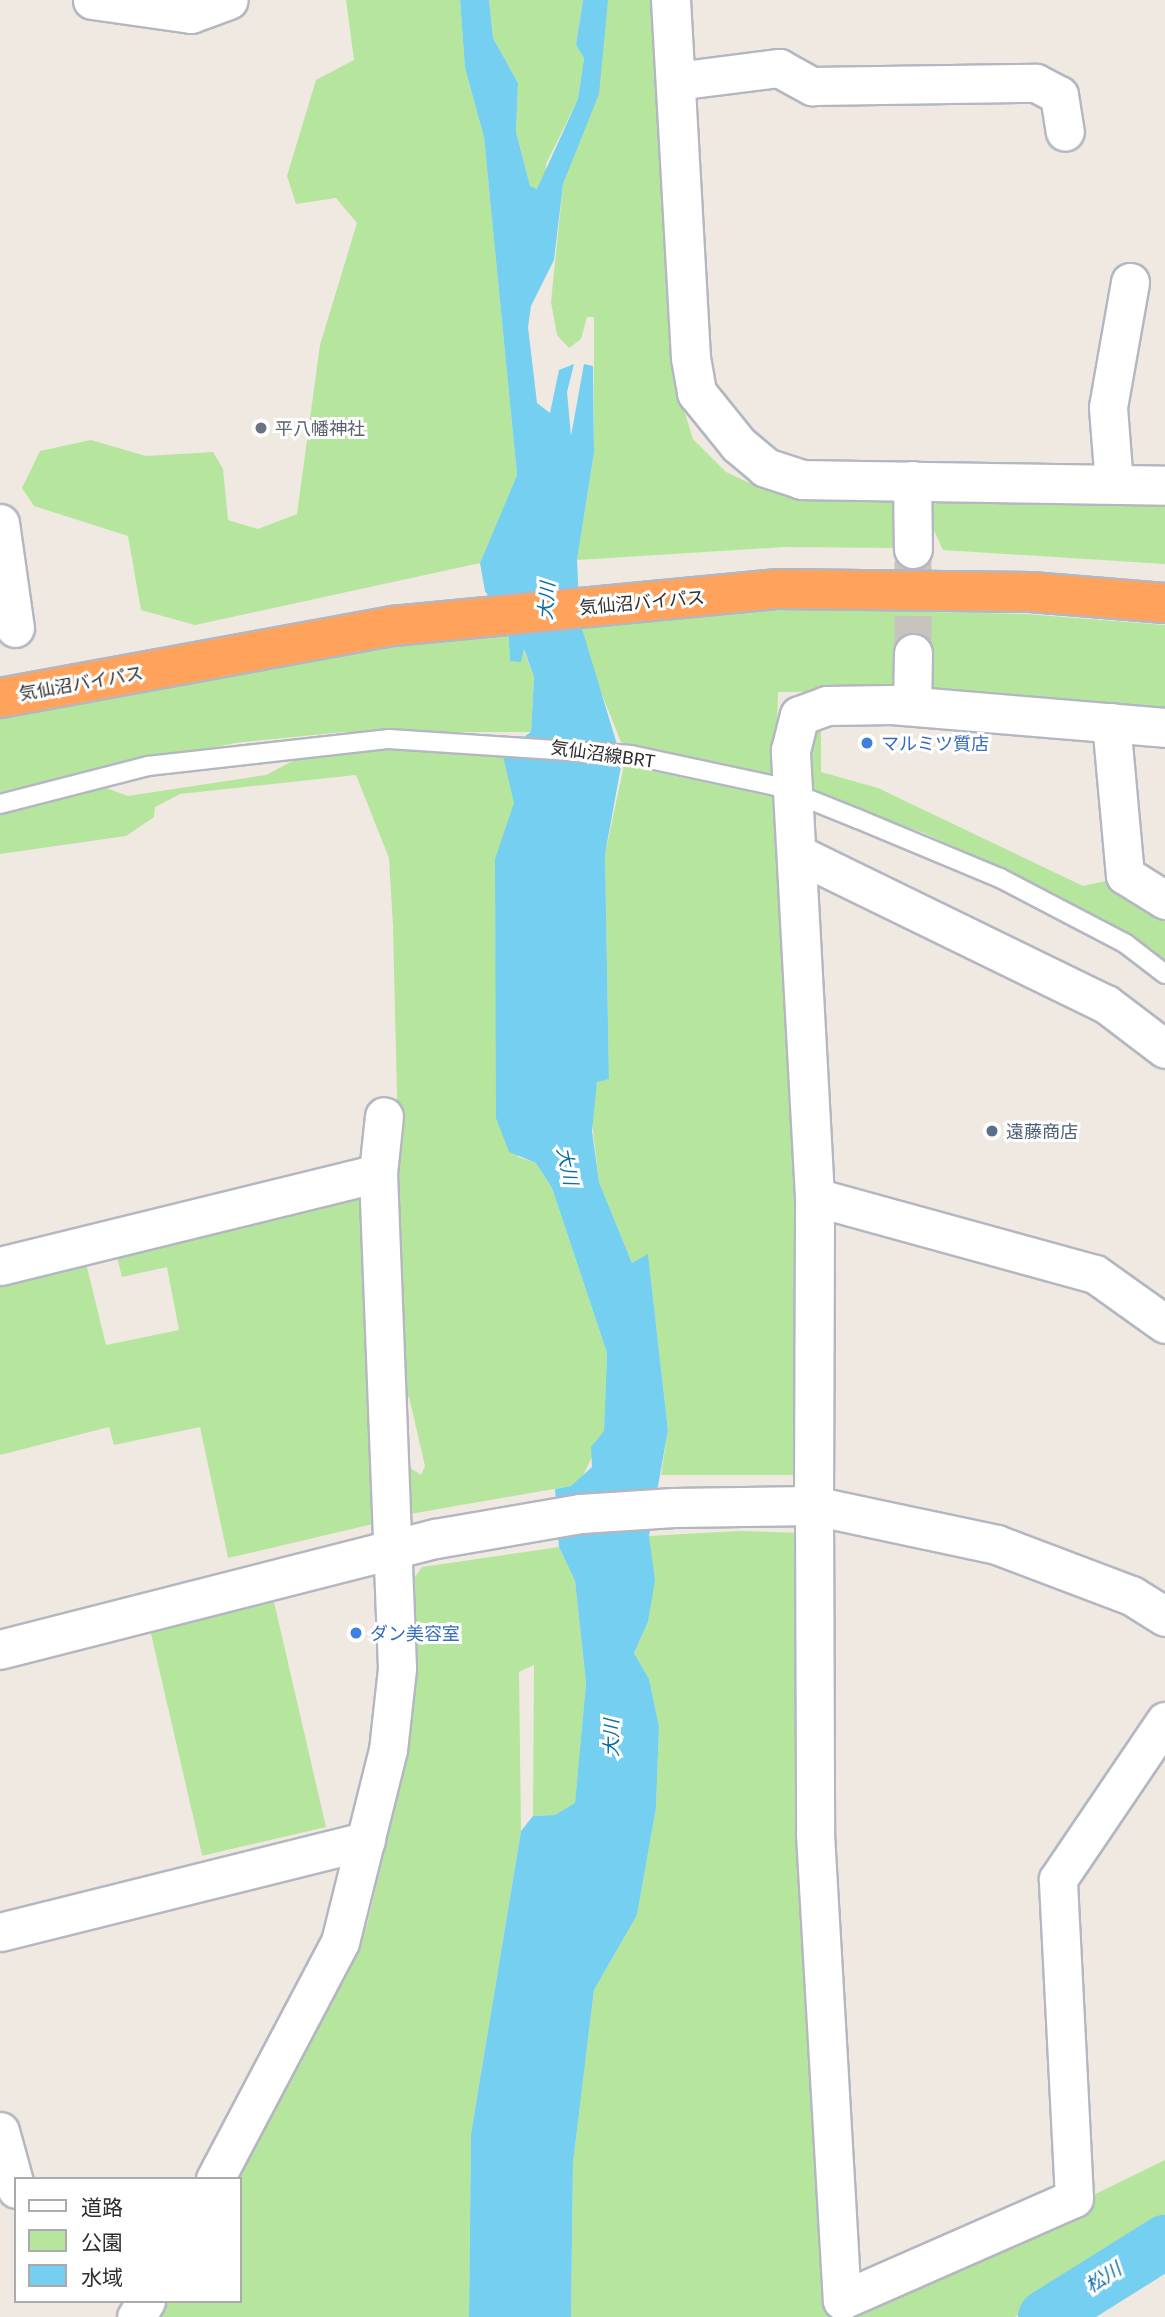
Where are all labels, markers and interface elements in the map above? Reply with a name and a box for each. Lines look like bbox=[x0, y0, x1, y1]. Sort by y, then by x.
place label: 平八幡神社 bbox=[275, 417, 365, 439]
marker: 平八幡神社 bbox=[253, 420, 269, 436]
water label: 大川 bbox=[533, 581, 559, 621]
street label: 気仙沼バイパス bbox=[578, 586, 706, 618]
street label: 気仙沼バイパス bbox=[17, 661, 145, 705]
place label: マルミツ質店 bbox=[881, 732, 989, 754]
marker: マルミツ質店 bbox=[859, 735, 875, 751]
street label: 気仙沼線BRT bbox=[549, 736, 657, 772]
place label: 遠藤商店 bbox=[1006, 1120, 1078, 1142]
marker: 遠藤商店 bbox=[984, 1123, 1000, 1139]
water label: 大川 bbox=[553, 1145, 583, 1187]
place label: ダン美容室 bbox=[370, 1622, 460, 1644]
marker: ダン美容室 bbox=[348, 1625, 364, 1641]
water label: 大川 bbox=[600, 1719, 622, 1757]
legend bbox=[14, 2177, 242, 2303]
text: 道路 bbox=[81, 2194, 123, 2219]
text: 公園 bbox=[81, 2229, 123, 2254]
water label: 松川 bbox=[1081, 2257, 1125, 2297]
text: 水域 bbox=[81, 2264, 123, 2289]

